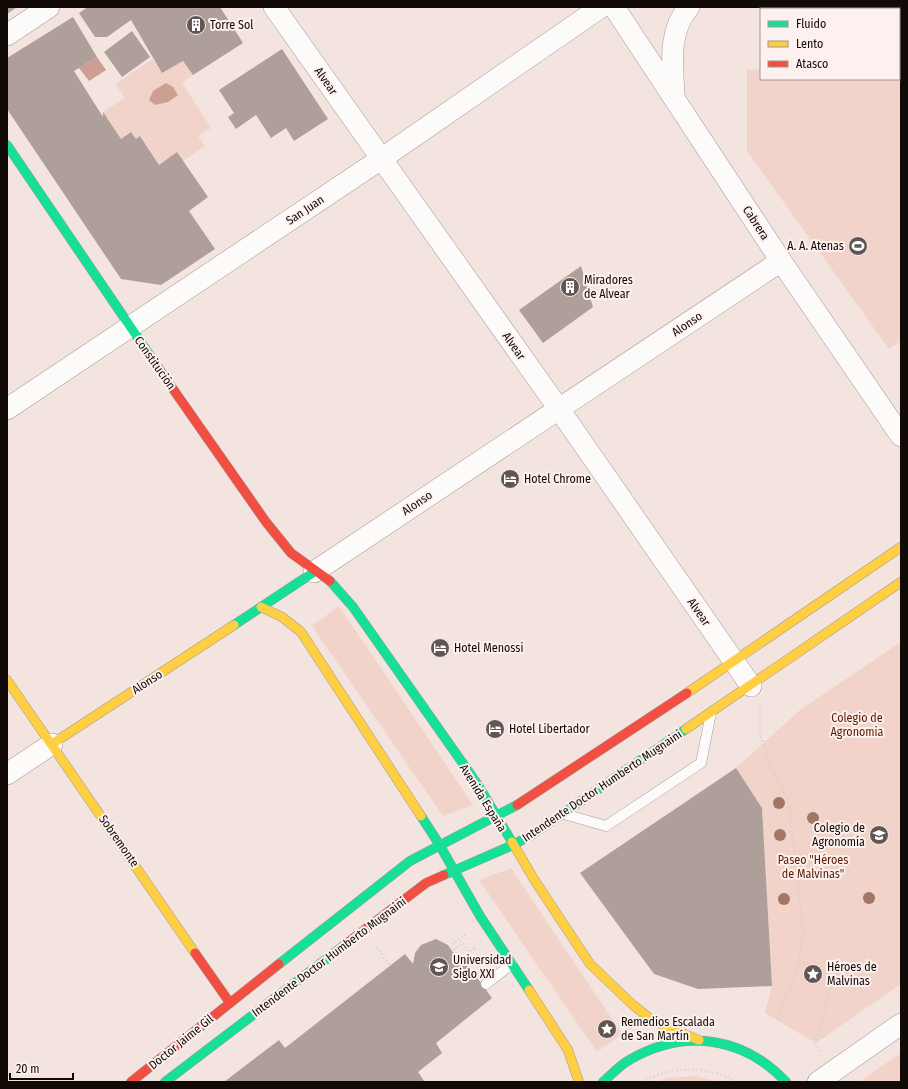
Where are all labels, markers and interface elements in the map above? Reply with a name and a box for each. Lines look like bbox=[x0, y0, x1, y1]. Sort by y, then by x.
legend bbox=[760, 8, 900, 80]
building icon: Torre Sol bbox=[185, 14, 207, 36]
text: Fluido bbox=[796, 17, 826, 31]
place label: Torre Sol bbox=[210, 18, 253, 32]
text: Lento bbox=[796, 37, 823, 51]
text: Atasco bbox=[796, 57, 828, 71]
street label: Alvear bbox=[312, 64, 341, 98]
street label: San Juan bbox=[283, 192, 327, 228]
street label: Cabrera bbox=[740, 203, 772, 243]
sports icon: A. A. Atenas bbox=[847, 235, 869, 257]
place label: A. A. Atenas bbox=[787, 239, 844, 253]
place label: Miradores de Alvear bbox=[584, 273, 633, 301]
building icon: Miradores de Alvear bbox=[559, 276, 581, 298]
street label: Alonso bbox=[669, 309, 705, 339]
street label: Alvear bbox=[500, 329, 529, 363]
street label: Constitución bbox=[132, 334, 178, 392]
hotel icon: Hotel Chrome bbox=[499, 468, 521, 490]
place label: Hotel Chrome bbox=[524, 472, 591, 486]
street label: Alonso bbox=[399, 488, 435, 518]
street label: Alvear bbox=[685, 595, 714, 629]
hotel icon: Hotel Menossi bbox=[429, 637, 451, 659]
place label: Hotel Menossi bbox=[454, 641, 524, 655]
street label: Alonso bbox=[129, 667, 165, 697]
park label: Colegio de Agronomia bbox=[831, 711, 884, 739]
hotel icon: Hotel Libertador bbox=[484, 718, 506, 740]
place label: Hotel Libertador bbox=[509, 722, 591, 736]
street label: Intendente Doctor Humberto Mugnaini bbox=[520, 727, 684, 845]
street label: Avenida España bbox=[457, 762, 509, 834]
street label: Sobremonte bbox=[96, 812, 142, 870]
place label: Colegio de Agronomía bbox=[812, 821, 865, 849]
school or university icon: Colegio de Agronomía bbox=[868, 824, 890, 846]
park label: Paseo "Héroes de Malvinas" bbox=[778, 853, 848, 881]
street label: Intendente Doctor Humberto Mugnaini bbox=[249, 894, 409, 1020]
place label: Universidad Siglo XXI bbox=[453, 953, 512, 981]
school or university icon: Universidad Siglo XXI bbox=[428, 956, 450, 978]
place label: Héroes de Malvinas bbox=[827, 960, 877, 988]
place icon: Héroes de Malvinas bbox=[802, 963, 824, 985]
street label: Doctor Jaime Gil bbox=[146, 1012, 216, 1072]
place label: Remedios Escalada de San Martín bbox=[621, 1015, 715, 1043]
place icon: Remedios Escalada de San Martín bbox=[596, 1018, 618, 1040]
scale bar bbox=[10, 1055, 73, 1081]
text: 20 m bbox=[16, 1062, 40, 1076]

